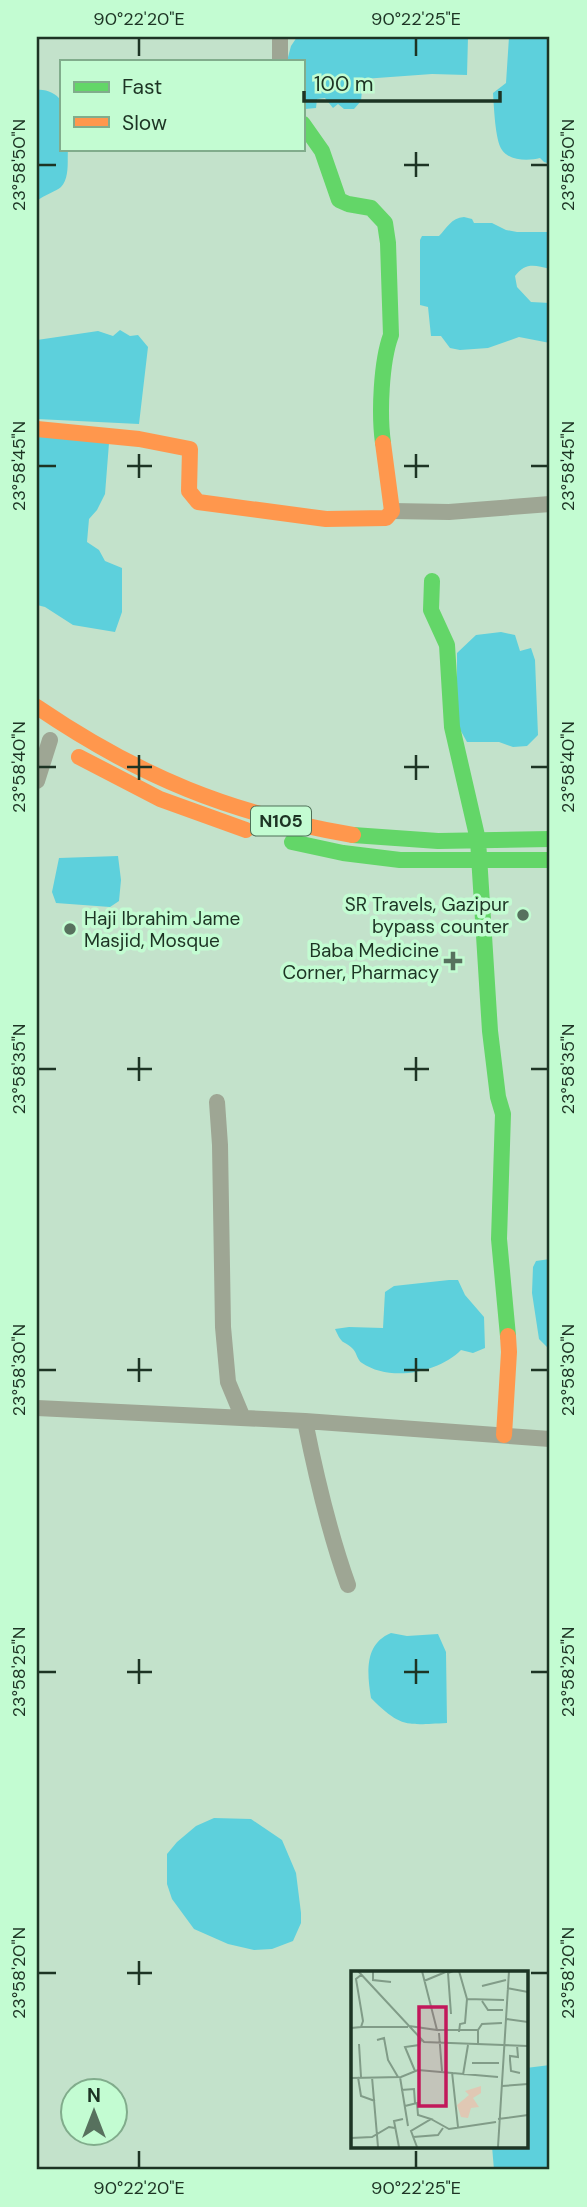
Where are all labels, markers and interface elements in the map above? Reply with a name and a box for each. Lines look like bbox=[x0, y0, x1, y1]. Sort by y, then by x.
text: 90°22'20"E bbox=[93, 7, 185, 31]
text: 90°22'25"E bbox=[371, 7, 461, 31]
legend bbox=[60, 60, 304, 150]
scale bar bbox=[304, 60, 500, 104]
text: 100 m bbox=[314, 70, 374, 98]
text: Fast bbox=[122, 73, 162, 101]
text: Slow bbox=[122, 109, 167, 137]
text: 23°58'50"N bbox=[7, 119, 31, 211]
text: 23°58'50"N bbox=[556, 119, 580, 211]
text: 23°58'45"N bbox=[7, 421, 31, 511]
text: 23°58'45"N bbox=[556, 421, 580, 511]
text: 23°58'40"N bbox=[7, 721, 31, 813]
text: 23°58'40"N bbox=[556, 721, 580, 813]
road number: N105 bbox=[251, 806, 311, 836]
place label: SR Travels, Gazipur bypass counter bbox=[345, 892, 509, 939]
place label: Haji Ibrahim Jame Masjid, Mosque bbox=[84, 906, 240, 953]
marker: SR Travels, Gazipur bypass counter bbox=[515, 907, 531, 923]
marker: Haji Ibrahim Jame Masjid, Mosque bbox=[62, 921, 78, 937]
place label: Baba Medicine Corner, Pharmacy bbox=[282, 938, 439, 985]
marker: Baba Medicine Corner, Pharmacy bbox=[445, 953, 461, 969]
text: 23°58'35"N bbox=[7, 1024, 31, 1114]
text: 23°58'35"N bbox=[556, 1024, 580, 1114]
text: 23°58'30"N bbox=[7, 1324, 31, 1416]
text: 23°58'30"N bbox=[556, 1324, 580, 1416]
text: 23°58'25"N bbox=[7, 1627, 31, 1717]
text: 23°58'25"N bbox=[556, 1627, 580, 1717]
text: 23°58'20"N bbox=[7, 1927, 31, 2019]
text: 23°58'20"N bbox=[556, 1927, 580, 2019]
inset map bbox=[351, 1971, 528, 2148]
north arrow bbox=[60, 2078, 130, 2148]
text: N bbox=[87, 2083, 101, 2108]
text: 90°22'20"E bbox=[93, 2176, 185, 2200]
text: 90°22'25"E bbox=[371, 2176, 461, 2200]

